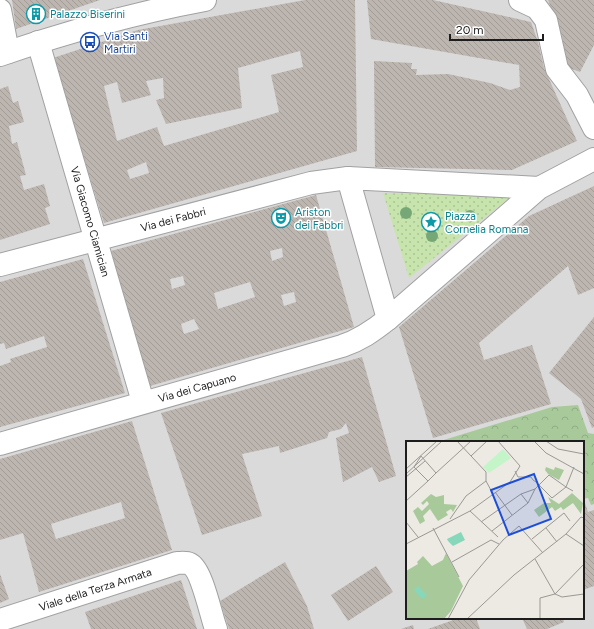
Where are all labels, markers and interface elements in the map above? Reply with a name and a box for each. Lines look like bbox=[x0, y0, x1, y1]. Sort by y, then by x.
building icon: Palazzo Biserini bbox=[25, 3, 47, 25]
place label: Palazzo Biserini bbox=[50, 8, 125, 21]
scale bar bbox=[450, 16, 543, 42]
text: 20 m bbox=[456, 23, 484, 37]
place label: Via Santi Martiri bbox=[104, 30, 148, 56]
bus stop icon: Via Santi Martiri bbox=[79, 31, 101, 53]
street label: Via Giacomo Ciamician bbox=[68, 165, 112, 278]
street label: Via dei Fabbri bbox=[139, 205, 207, 235]
place label: Ariston dei Fabbri bbox=[295, 206, 343, 232]
theatre icon: Ariston dei Fabbri bbox=[270, 207, 292, 229]
place label: Piazza Cornelia Romana bbox=[445, 210, 528, 236]
place icon: Piazza Cornelia Romana bbox=[420, 211, 442, 233]
street label: Via dei Capuano bbox=[157, 371, 238, 405]
inset map bbox=[406, 441, 584, 619]
street label: Viale della Terza Armata bbox=[37, 566, 153, 614]

